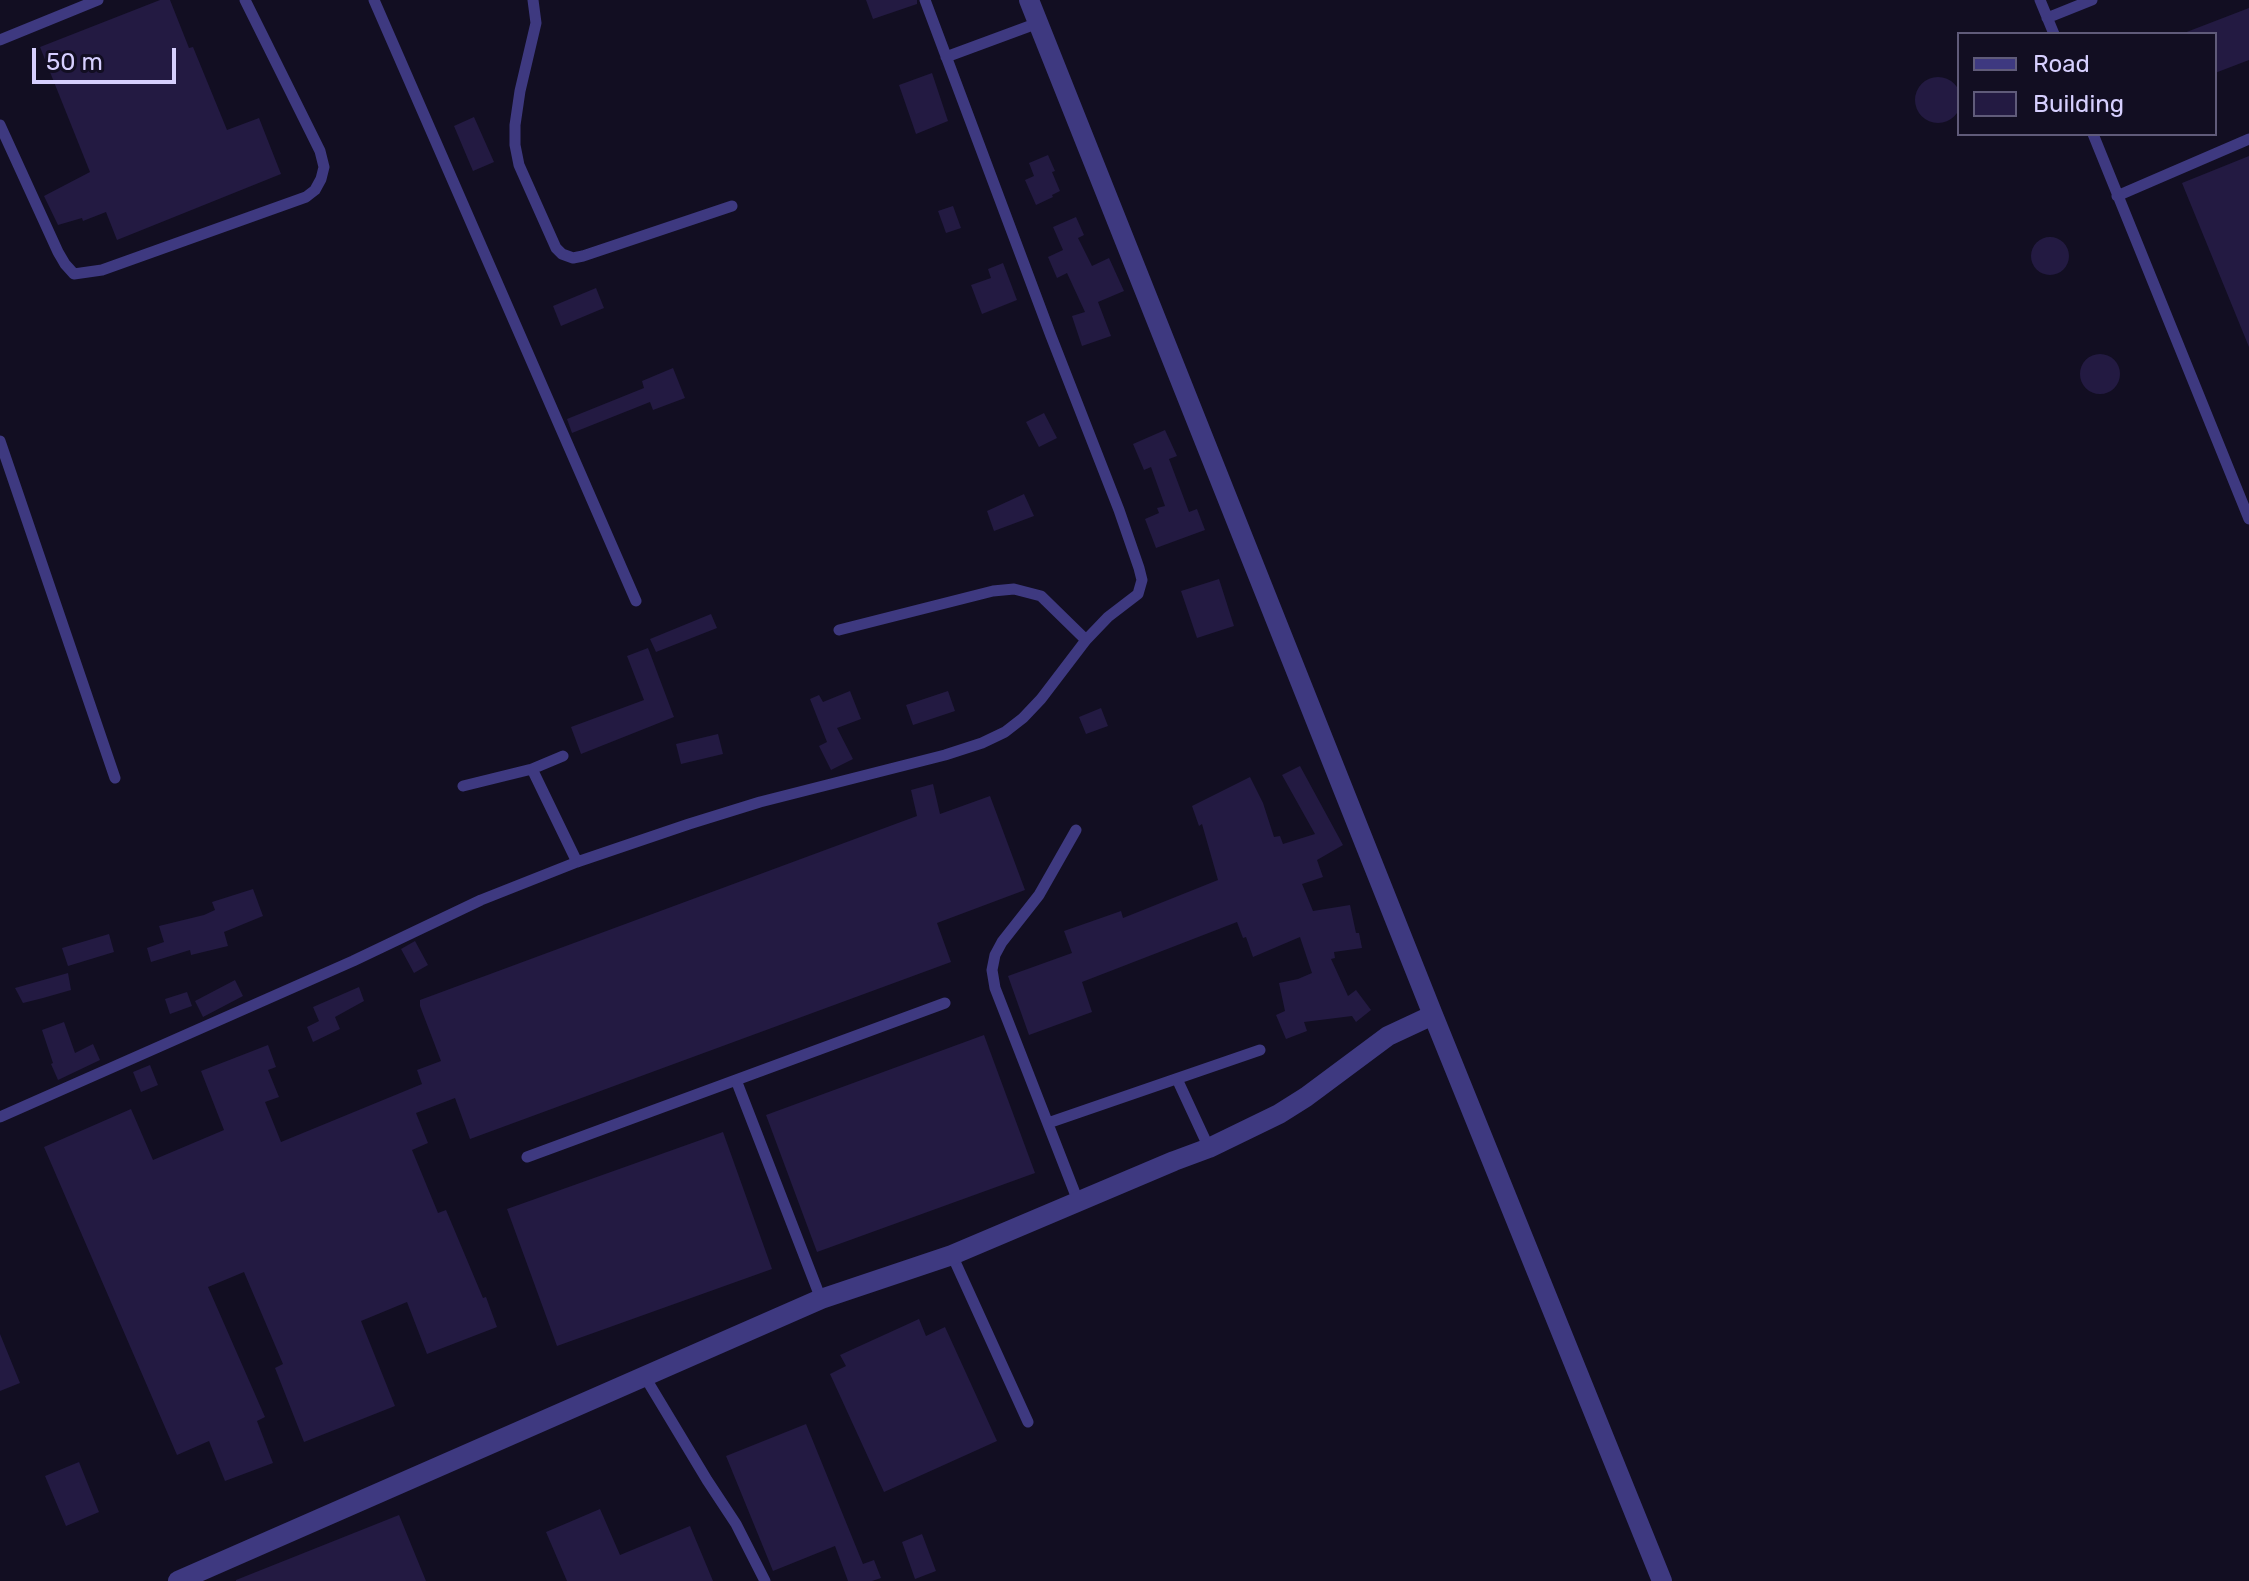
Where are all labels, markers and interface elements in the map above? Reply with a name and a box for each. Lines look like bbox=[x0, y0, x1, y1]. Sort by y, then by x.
scale bar bbox=[36, 32, 180, 82]
legend bbox=[1957, 32, 2217, 136]
text: 50 m bbox=[46, 48, 103, 76]
text: Road bbox=[2033, 50, 2090, 78]
text: Building bbox=[2033, 90, 2124, 118]

